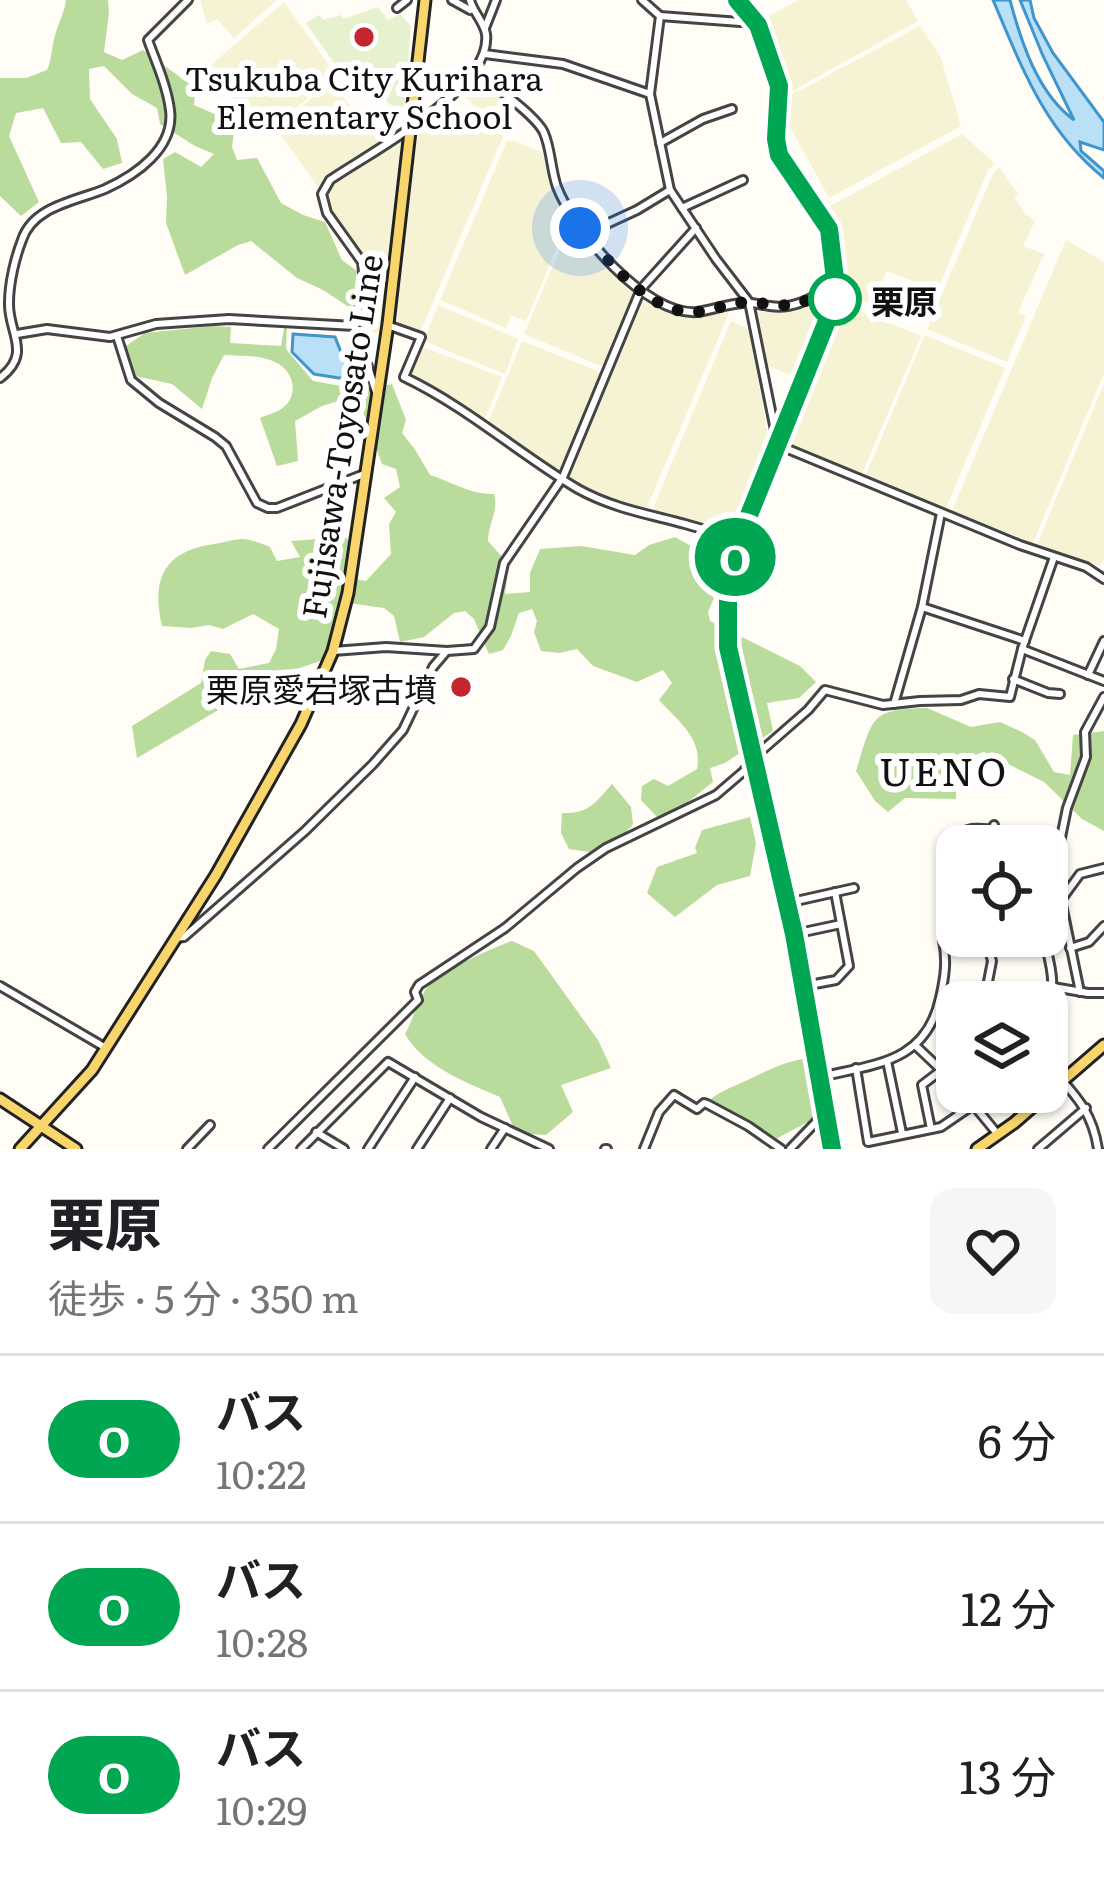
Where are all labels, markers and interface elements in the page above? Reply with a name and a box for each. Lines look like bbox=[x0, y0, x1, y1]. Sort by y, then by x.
marker: Tsukuba City Kurihara Elementary School bbox=[351, 24, 377, 50]
place label: Tsukuba City Kurihara Elementary School bbox=[185, 52, 543, 139]
your location bbox=[550, 198, 610, 258]
street label: Fujisawa-Toyosato Line bbox=[287, 250, 393, 622]
marker: 栗原 bbox=[810, 274, 860, 324]
place label: 栗原 bbox=[871, 275, 937, 324]
line badge: O bbox=[696, 518, 774, 596]
text: O bbox=[719, 526, 751, 588]
place label: 栗原愛宕塚古墳 bbox=[206, 663, 437, 712]
marker: 栗原愛宕塚古墳 bbox=[448, 674, 474, 700]
district label: UENO bbox=[879, 740, 1009, 798]
map controls bbox=[936, 825, 1068, 1113]
button: locate bbox=[936, 825, 1068, 957]
button: layers bbox=[936, 981, 1068, 1113]
text: 栗原 bbox=[48, 1179, 162, 1264]
button: heart bbox=[930, 1188, 1056, 1314]
text: 徒歩 · 5 分 · 350 m bbox=[48, 1267, 359, 1325]
text: バス bbox=[216, 1376, 306, 1443]
text: 6 分 bbox=[978, 1405, 1056, 1472]
text: O bbox=[98, 1408, 130, 1470]
text: 10:22 bbox=[216, 1443, 307, 1501]
text: バス bbox=[216, 1544, 306, 1611]
text: 12 分 bbox=[961, 1573, 1056, 1640]
text: O bbox=[98, 1576, 130, 1638]
text: 10:28 bbox=[216, 1611, 308, 1669]
text: バス bbox=[216, 1712, 306, 1779]
text: 13 分 bbox=[959, 1741, 1056, 1808]
text: O bbox=[98, 1744, 130, 1806]
text: 10:29 bbox=[216, 1779, 307, 1837]

